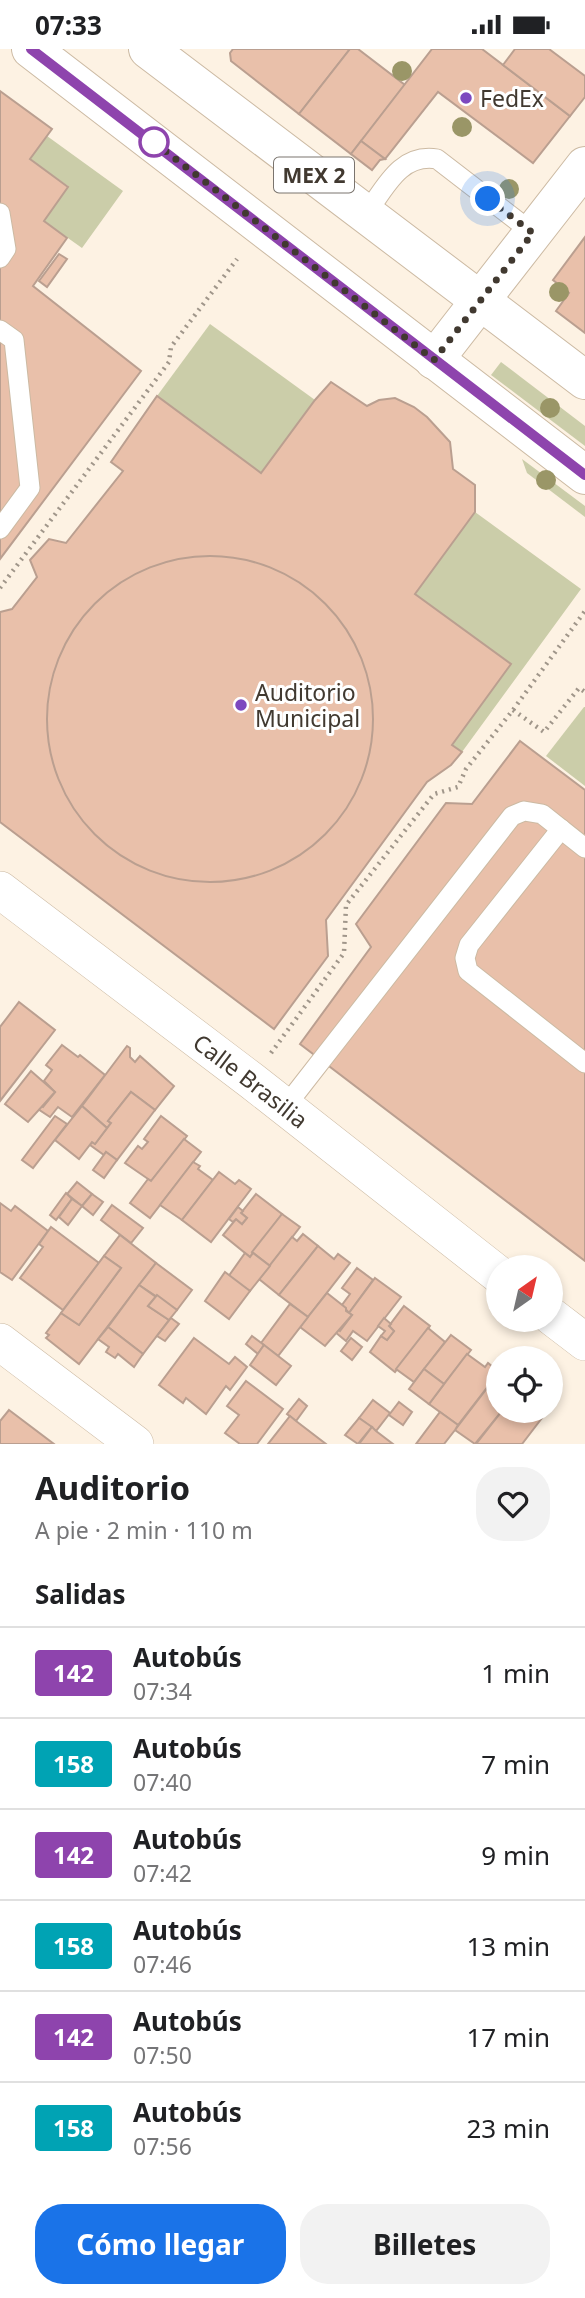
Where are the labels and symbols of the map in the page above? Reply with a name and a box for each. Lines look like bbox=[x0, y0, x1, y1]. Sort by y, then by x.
place label: FedEx bbox=[480, 82, 544, 114]
marker: FedEx bbox=[458, 90, 474, 106]
unlabelled marker bbox=[139, 127, 169, 157]
road number: MEX 2 bbox=[274, 157, 354, 193]
your location bbox=[470, 181, 505, 216]
place label: Auditorio Municipal bbox=[255, 676, 360, 734]
marker: Auditorio Municipal bbox=[233, 697, 249, 713]
street label: Calle Brasilia bbox=[187, 1026, 315, 1135]
north arrow bbox=[486, 1255, 564, 1332]

